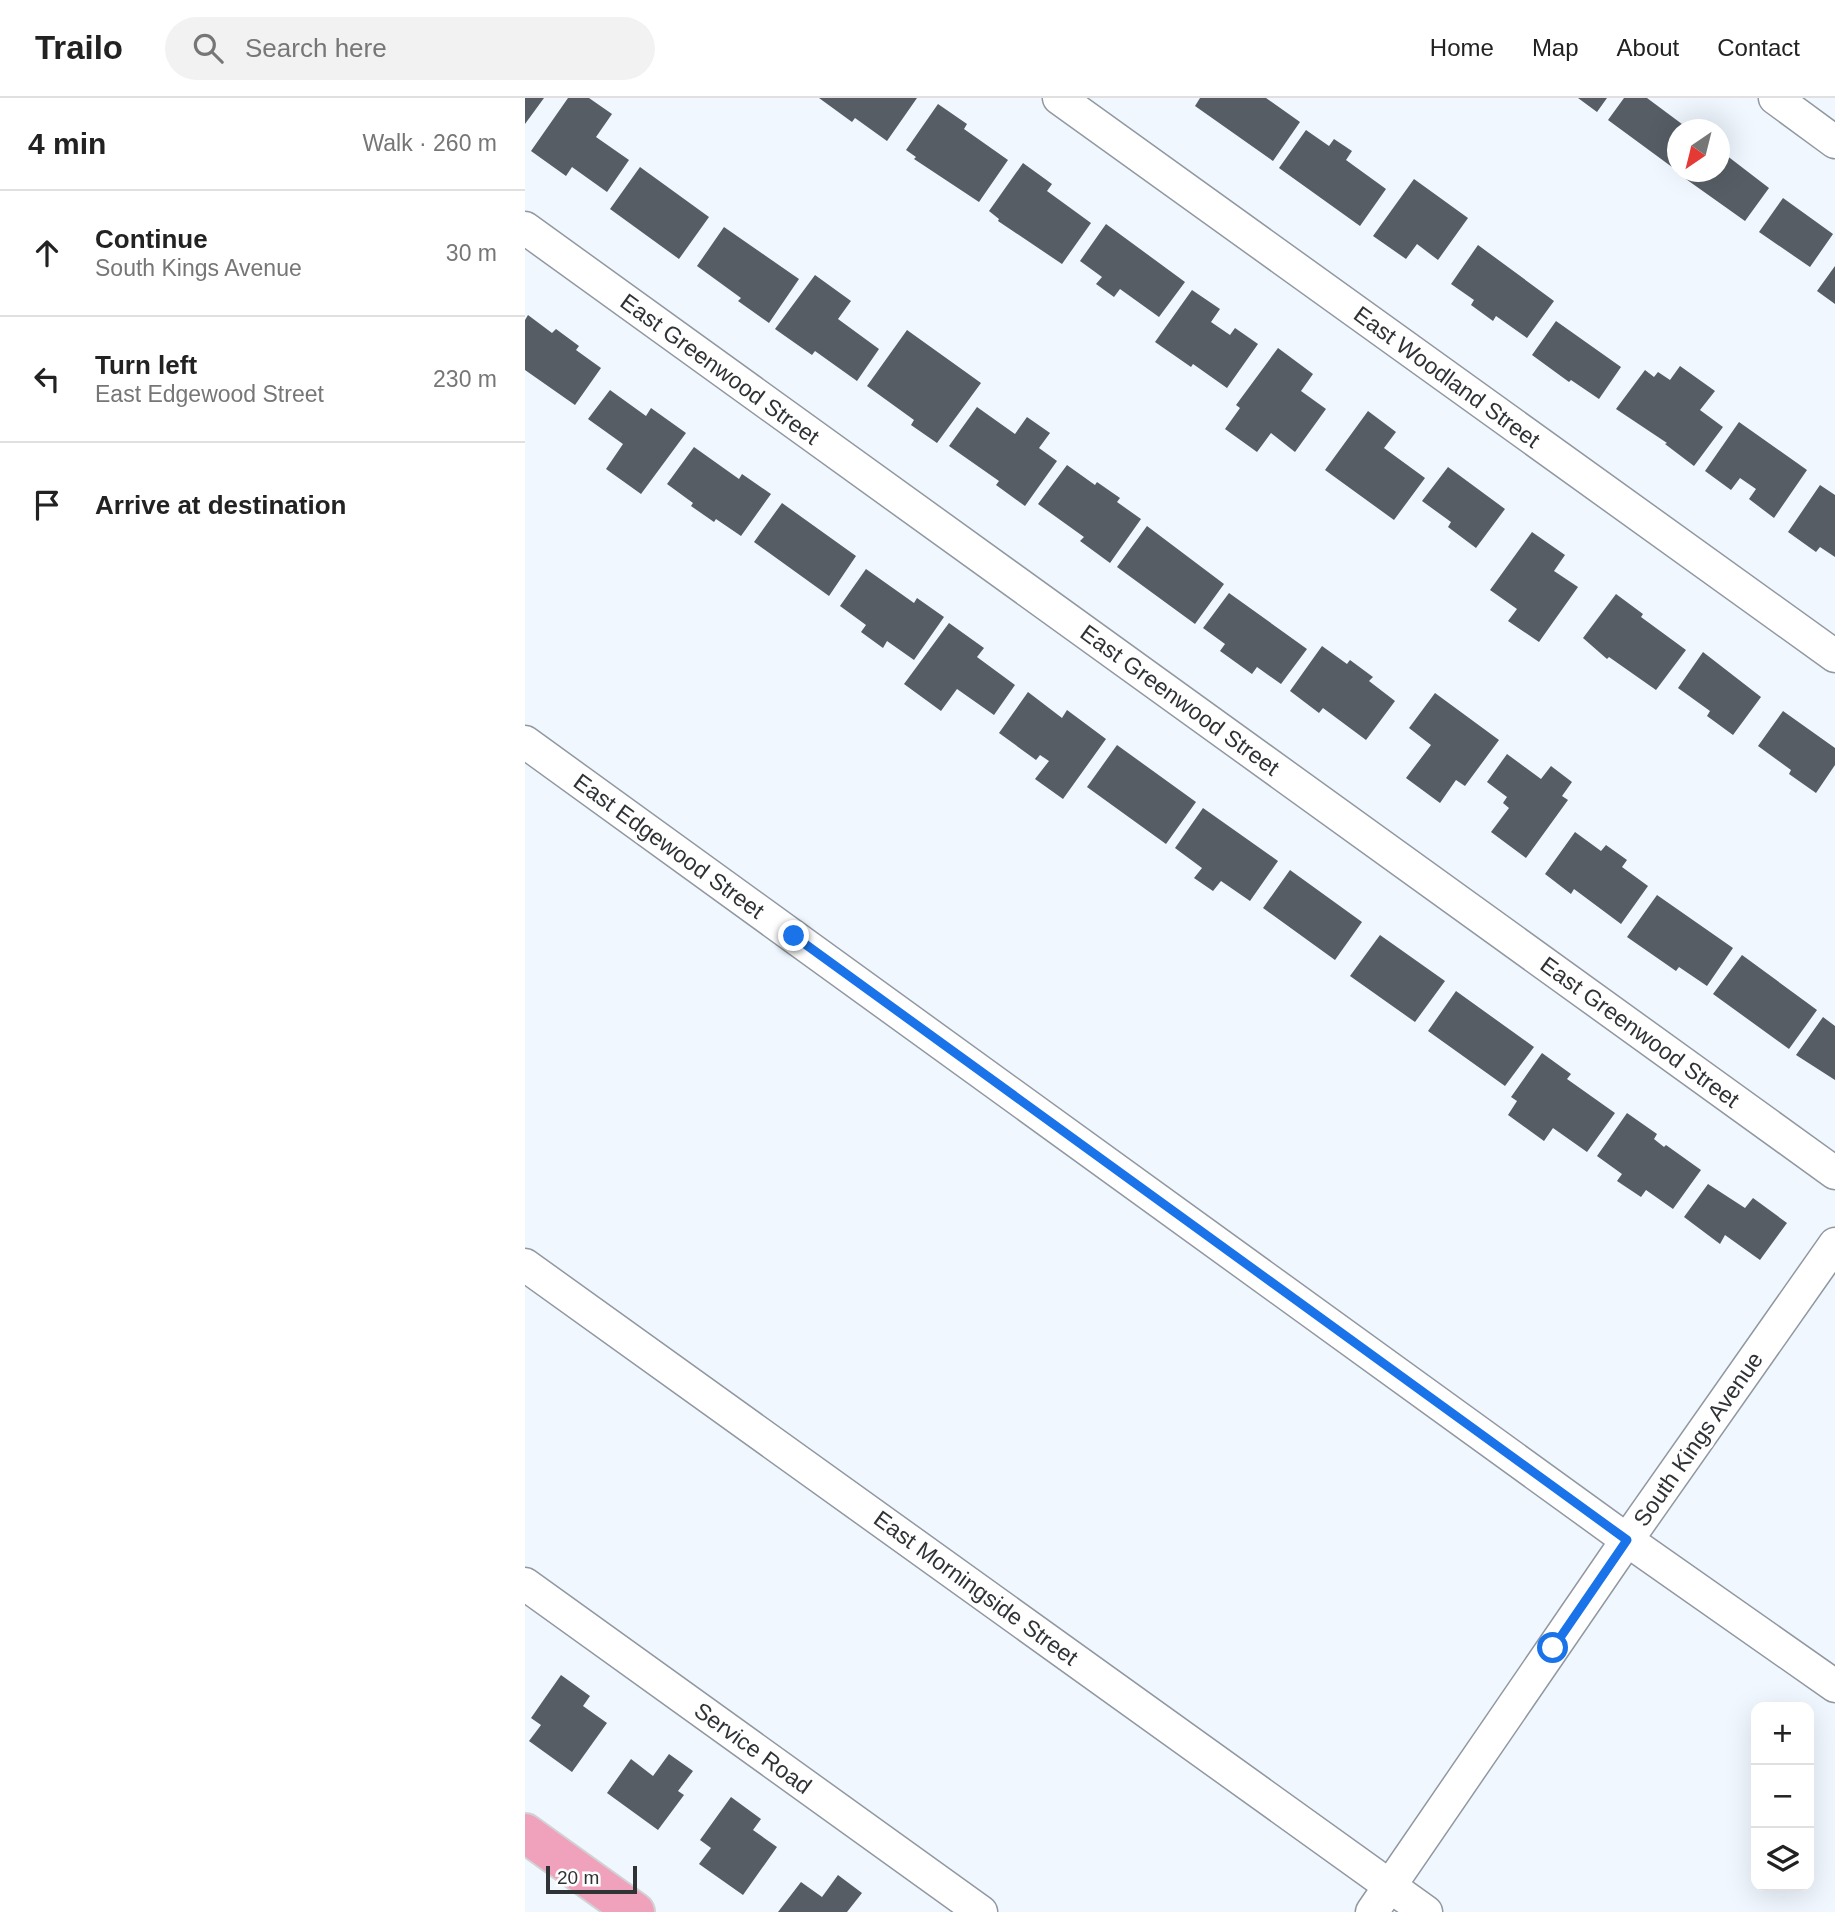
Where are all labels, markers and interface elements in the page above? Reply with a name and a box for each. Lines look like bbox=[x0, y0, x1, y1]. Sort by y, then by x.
search box bbox=[165, 17, 655, 80]
text: Trailo bbox=[35, 29, 123, 66]
icon: search bbox=[189, 29, 227, 67]
text: Search here bbox=[245, 33, 387, 63]
text: Home bbox=[1430, 34, 1494, 61]
text: Map bbox=[1532, 34, 1579, 61]
text: About bbox=[1617, 34, 1679, 61]
text: Contact bbox=[1717, 34, 1800, 61]
north arrow bbox=[1667, 119, 1730, 182]
text: 4 min bbox=[28, 127, 106, 160]
text: Walk · 260 m bbox=[362, 130, 497, 156]
text: Continue bbox=[95, 224, 208, 254]
icon: ahead bbox=[28, 234, 66, 272]
text: 30 m bbox=[446, 240, 497, 266]
text: South Kings Avenue bbox=[95, 255, 302, 281]
street label: East Greenwood Street bbox=[616, 288, 825, 450]
street label: East Woodland Street bbox=[1349, 301, 1545, 454]
text: Turn left bbox=[95, 350, 197, 380]
icon: left bbox=[28, 360, 66, 398]
text: 230 m bbox=[433, 366, 497, 392]
text: East Edgewood Street bbox=[95, 381, 324, 407]
icon: arrive bbox=[28, 486, 66, 524]
text: Arrive at destination bbox=[95, 490, 346, 520]
street label: East Greenwood Street bbox=[1076, 619, 1285, 781]
street label: East Edgewood Street bbox=[569, 768, 770, 924]
route end bbox=[778, 920, 809, 951]
street label: East Greenwood Street bbox=[1536, 951, 1745, 1113]
street label: South Kings Avenue bbox=[1628, 1347, 1768, 1531]
street label: East Morningside Street bbox=[869, 1505, 1083, 1671]
route start bbox=[1537, 1632, 1568, 1663]
street label: Service Road bbox=[690, 1697, 816, 1799]
map controls bbox=[1751, 1702, 1814, 1891]
button: + bbox=[1751, 1702, 1814, 1765]
button: − bbox=[1751, 1765, 1814, 1828]
button: layers bbox=[1751, 1828, 1814, 1891]
scale bar bbox=[546, 1863, 637, 1895]
text: 20 m bbox=[557, 1867, 599, 1888]

